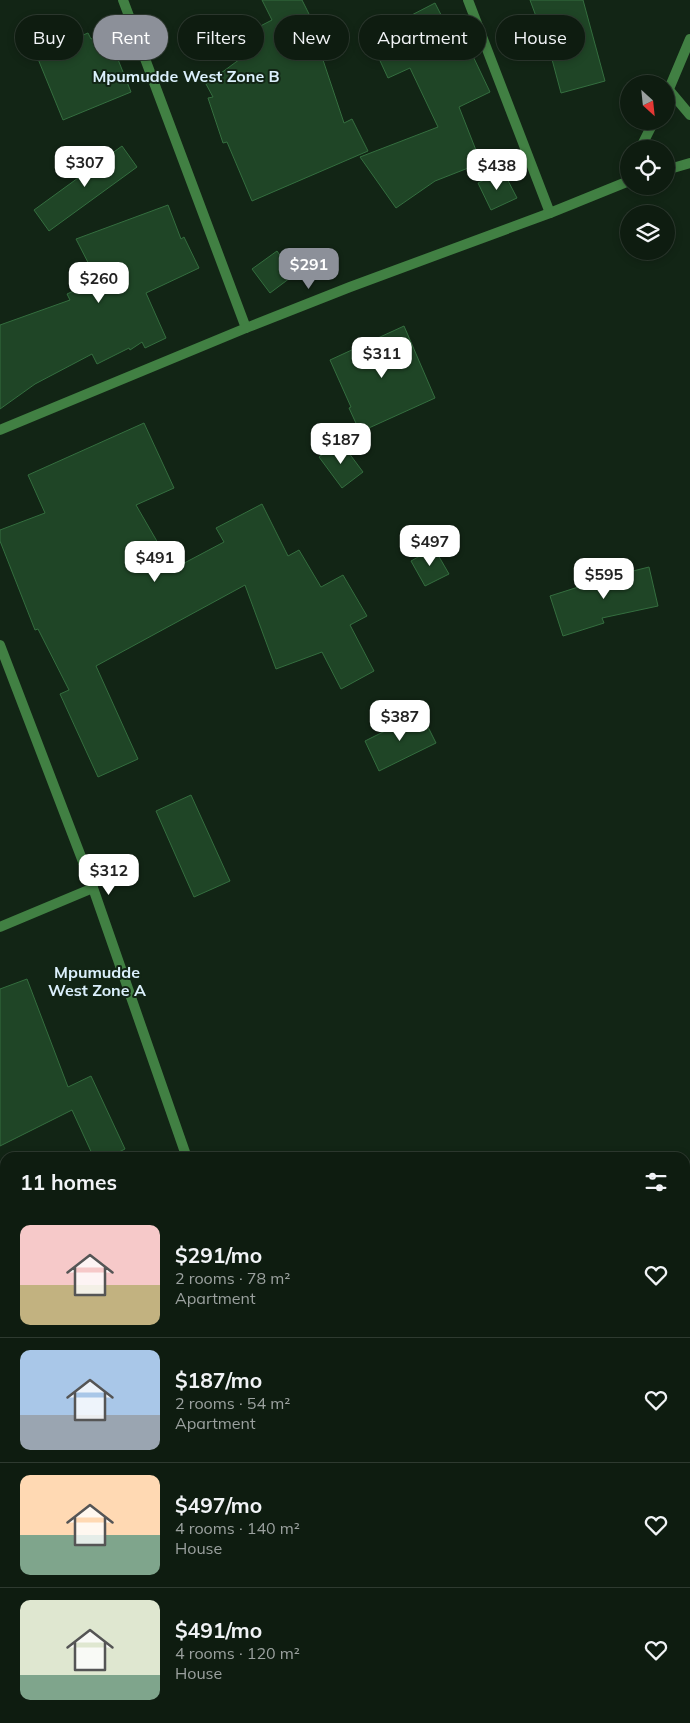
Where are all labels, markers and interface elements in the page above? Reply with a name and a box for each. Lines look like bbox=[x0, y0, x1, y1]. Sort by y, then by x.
chip: Buy bbox=[15, 15, 83, 60]
chip: Rent bbox=[93, 15, 168, 60]
chip: Filters bbox=[178, 15, 264, 60]
chip: New bbox=[274, 15, 349, 60]
chip: Apartment bbox=[359, 15, 486, 60]
chip: House bbox=[496, 15, 585, 60]
district label: Mpumudde West Zone B bbox=[92, 66, 280, 86]
north arrow bbox=[620, 75, 675, 130]
map controls bbox=[620, 75, 675, 260]
button: locate bbox=[620, 140, 675, 195]
pin: $307 bbox=[55, 146, 115, 188]
pin: $438 bbox=[467, 148, 527, 191]
text: $307 bbox=[66, 152, 104, 172]
text: $438 bbox=[478, 155, 516, 175]
button: layers bbox=[620, 205, 675, 260]
pin: $291 bbox=[279, 248, 339, 290]
text: $291 bbox=[290, 254, 328, 274]
pin: $260 bbox=[69, 262, 129, 304]
text: $260 bbox=[80, 268, 118, 288]
pin: $311 bbox=[352, 336, 412, 379]
text: $311 bbox=[363, 343, 401, 363]
pin: $187 bbox=[311, 422, 371, 465]
text: $187 bbox=[322, 429, 360, 449]
pin: $497 bbox=[400, 524, 460, 567]
text: $497 bbox=[411, 531, 449, 551]
pin: $491 bbox=[125, 540, 185, 583]
text: $491 bbox=[136, 547, 174, 567]
pin: $595 bbox=[574, 558, 634, 600]
text: $595 bbox=[585, 564, 623, 584]
pin: $387 bbox=[370, 700, 430, 742]
text: $387 bbox=[381, 706, 419, 726]
pin: $312 bbox=[79, 854, 139, 896]
text: $312 bbox=[90, 860, 128, 880]
district label: Mpumudde West Zone A bbox=[48, 962, 146, 1000]
icon: filters bbox=[642, 1168, 670, 1196]
text: 11 homes bbox=[20, 1169, 117, 1195]
text: $291/mo bbox=[175, 1242, 262, 1268]
icon: home bbox=[60, 1245, 120, 1305]
icon: heart bbox=[642, 1261, 670, 1289]
text: 2 rooms · 78 m² bbox=[175, 1268, 290, 1288]
text: Apartment bbox=[175, 1288, 256, 1308]
text: $187/mo bbox=[175, 1367, 262, 1393]
icon: home bbox=[60, 1370, 120, 1430]
icon: heart bbox=[642, 1386, 670, 1414]
text: 2 rooms · 54 m² bbox=[175, 1393, 290, 1413]
text: Apartment bbox=[175, 1413, 256, 1433]
text: $497/mo bbox=[175, 1492, 262, 1518]
icon: home bbox=[60, 1495, 120, 1555]
icon: heart bbox=[642, 1511, 670, 1539]
text: 4 rooms · 140 m² bbox=[175, 1518, 300, 1538]
text: House bbox=[175, 1538, 222, 1558]
text: $491/mo bbox=[175, 1617, 262, 1643]
icon: home bbox=[60, 1620, 120, 1680]
icon: heart bbox=[642, 1636, 670, 1664]
text: 4 rooms · 120 m² bbox=[175, 1643, 300, 1663]
text: House bbox=[175, 1663, 222, 1683]

